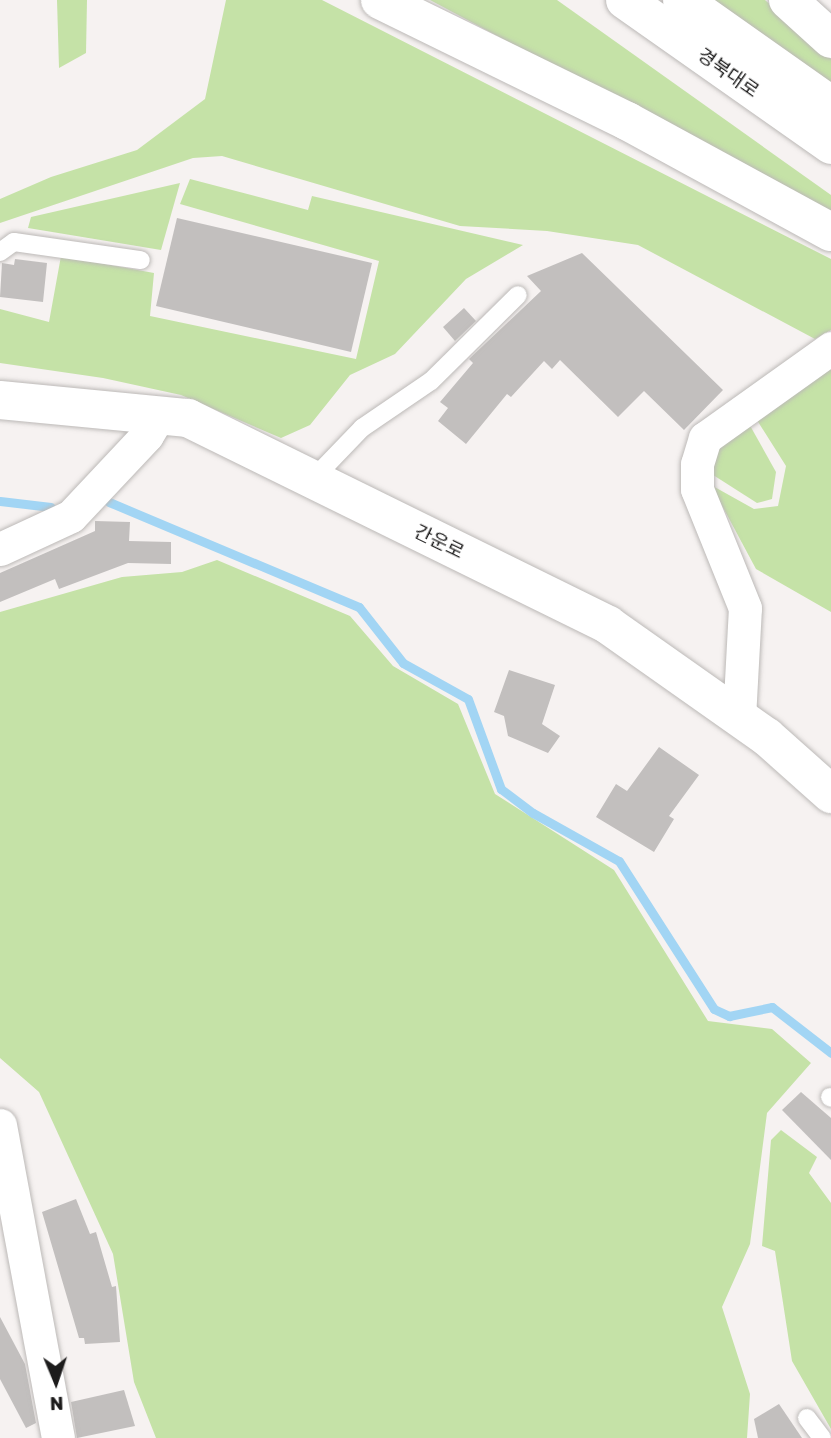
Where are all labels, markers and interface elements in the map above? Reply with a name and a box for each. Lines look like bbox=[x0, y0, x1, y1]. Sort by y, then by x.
street label: 경북대로 bbox=[693, 44, 763, 102]
street label: 간운로 bbox=[410, 520, 468, 564]
north arrow bbox=[21, 1347, 91, 1417]
text: N bbox=[50, 1392, 64, 1415]

